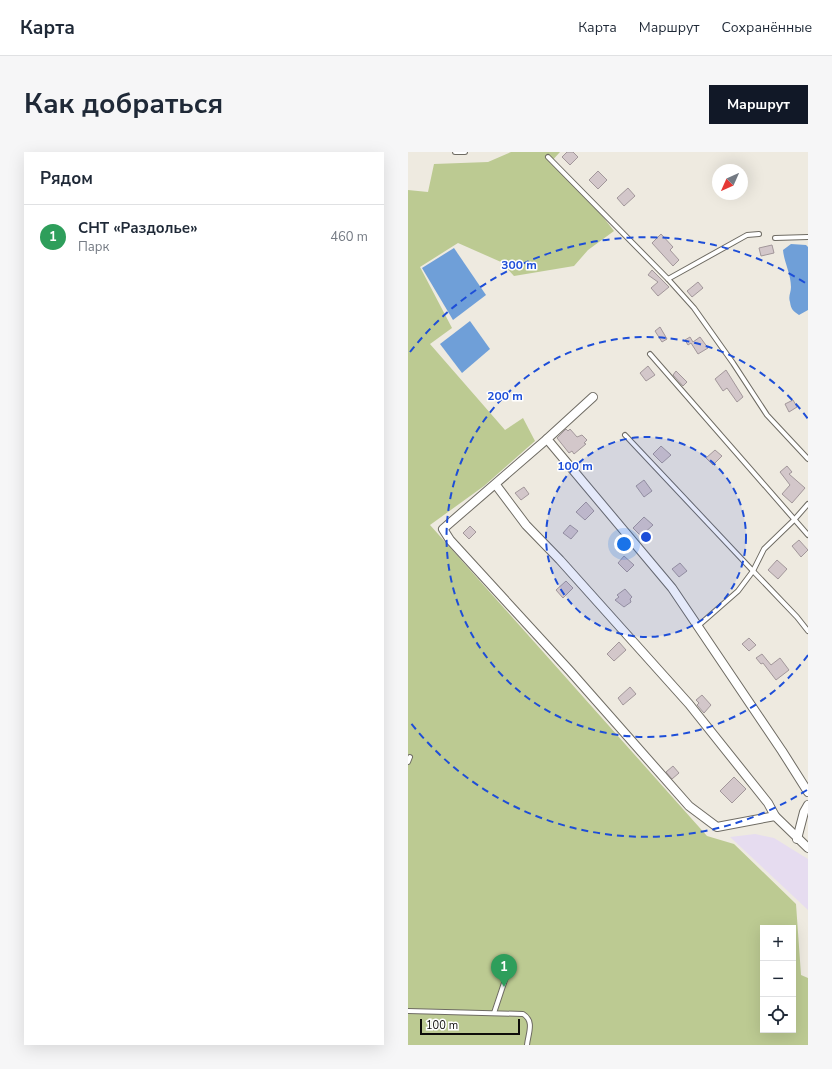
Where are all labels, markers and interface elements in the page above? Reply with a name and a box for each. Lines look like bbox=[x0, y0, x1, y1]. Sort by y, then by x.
text: Карта bbox=[20, 15, 75, 41]
text: Карта bbox=[578, 18, 617, 37]
text: Маршрут bbox=[639, 18, 700, 37]
text: Сохранённые bbox=[722, 18, 812, 37]
text: Как добраться bbox=[24, 85, 223, 123]
button: Маршрут bbox=[709, 85, 808, 124]
north arrow bbox=[712, 164, 748, 200]
text: Рядом bbox=[40, 167, 93, 190]
text: СНТ «Раздолье» bbox=[78, 218, 198, 238]
text: 1 bbox=[49, 228, 57, 246]
text: 460 m bbox=[330, 228, 368, 246]
text: Парк bbox=[78, 238, 109, 256]
text: 300 m bbox=[501, 257, 537, 273]
text: 200 m bbox=[487, 388, 523, 404]
text: 100 m bbox=[557, 458, 593, 474]
centre of rings bbox=[639, 530, 653, 544]
your location bbox=[614, 534, 634, 554]
map controls bbox=[760, 925, 796, 1033]
button: + bbox=[760, 925, 796, 961]
pin: 1 bbox=[491, 954, 517, 987]
button: − bbox=[760, 961, 796, 997]
button: locate bbox=[760, 997, 796, 1033]
scale bar bbox=[420, 1017, 520, 1036]
text: 100 m bbox=[426, 1018, 458, 1033]

